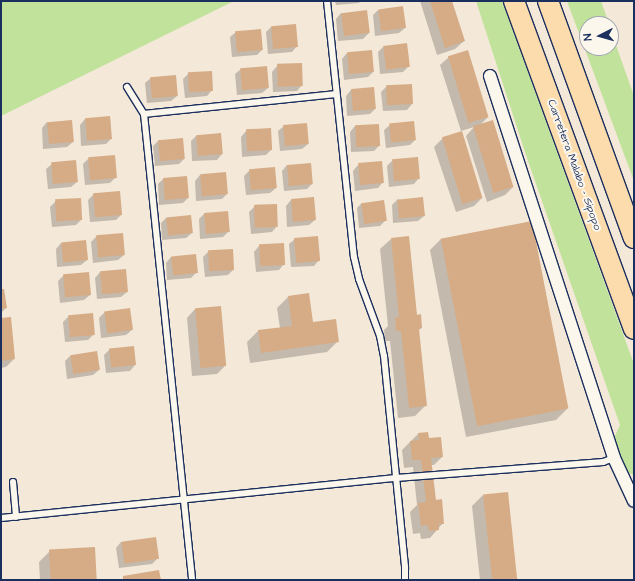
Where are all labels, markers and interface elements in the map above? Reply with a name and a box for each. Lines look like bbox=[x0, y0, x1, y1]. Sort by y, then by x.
north arrow bbox=[579, 16, 619, 56]
text: N bbox=[580, 33, 595, 41]
street label: Carretera Malabo - Sipopo bbox=[544, 98, 604, 232]

